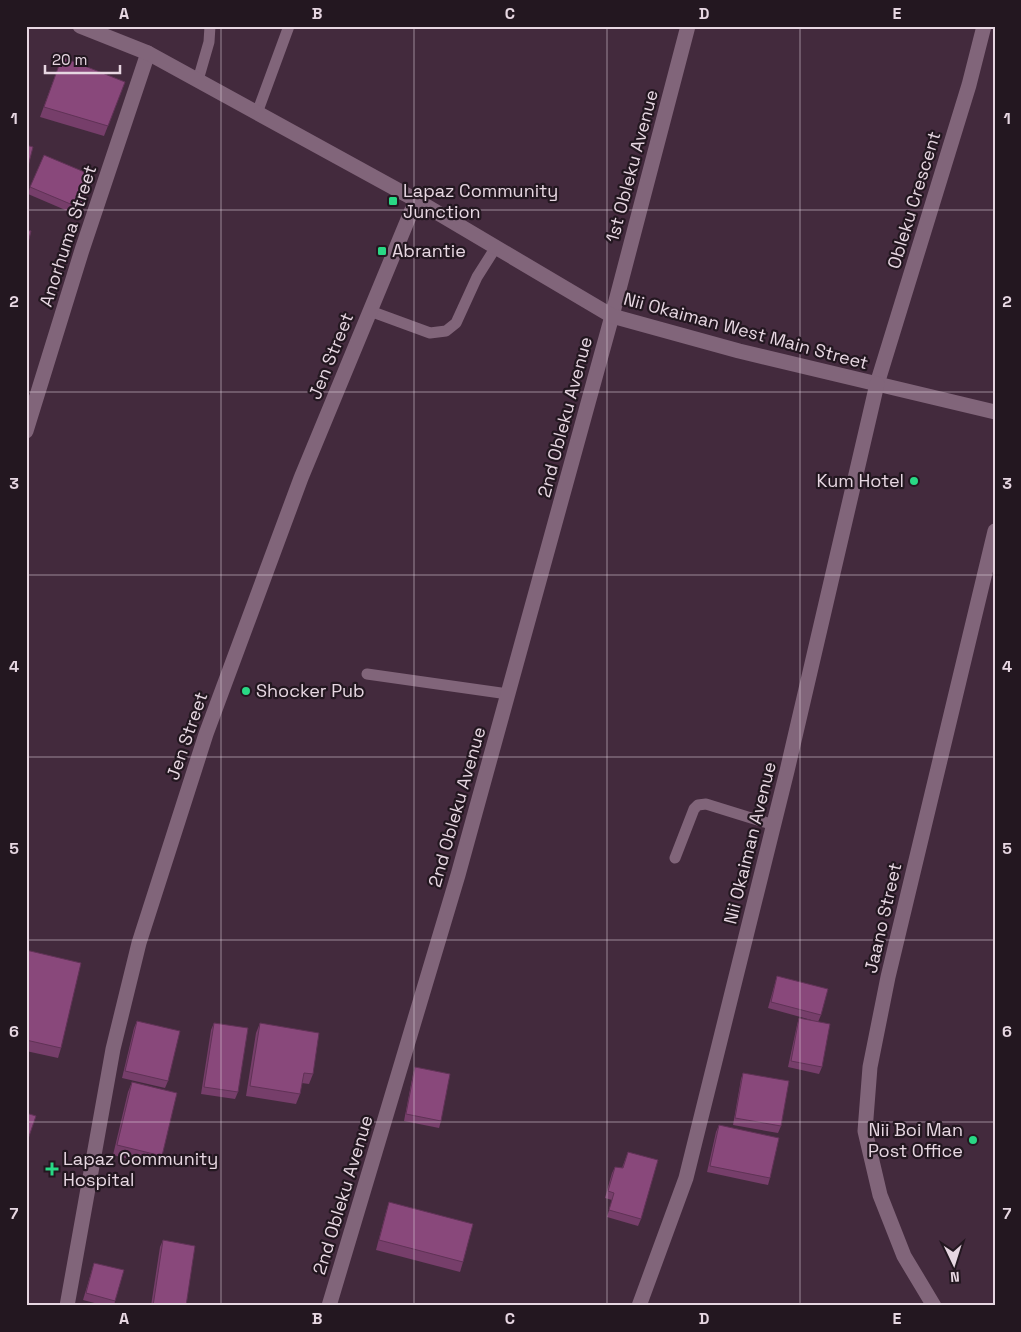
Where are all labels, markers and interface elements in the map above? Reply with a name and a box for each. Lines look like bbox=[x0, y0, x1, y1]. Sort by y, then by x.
text: A bbox=[119, 3, 129, 24]
text: B bbox=[312, 3, 322, 24]
text: C bbox=[505, 3, 515, 24]
text: D bbox=[699, 3, 709, 24]
text: E bbox=[893, 3, 902, 24]
scale bar bbox=[45, 42, 120, 74]
text: 20 m bbox=[52, 50, 87, 69]
street label: 1st Obleku Avenue bbox=[600, 87, 663, 245]
text: 1 bbox=[10, 108, 18, 129]
text: 1 bbox=[1003, 108, 1011, 129]
street label: Obleku Crescent bbox=[882, 128, 945, 271]
street label: Anorhuma Street bbox=[34, 162, 101, 310]
place label: Lapaz Community Junction bbox=[403, 179, 558, 223]
marker: Lapaz Community Junction bbox=[387, 195, 399, 207]
place label: Abrantie bbox=[392, 239, 466, 262]
marker: Abrantie bbox=[376, 245, 388, 257]
street label: Nii Okaiman West Main Street bbox=[621, 287, 871, 374]
text: 2 bbox=[9, 291, 19, 312]
text: 2 bbox=[1002, 291, 1012, 312]
street label: Jen Street bbox=[303, 309, 358, 403]
street label: 2nd Obleku Avenue bbox=[532, 334, 597, 500]
place label: Kum Hotel bbox=[816, 469, 904, 492]
text: 3 bbox=[9, 473, 19, 494]
text: 3 bbox=[1002, 473, 1012, 494]
marker: Kum Hotel bbox=[908, 475, 920, 487]
text: 4 bbox=[9, 656, 19, 677]
text: 4 bbox=[1002, 656, 1012, 677]
place label: Shocker Pub bbox=[256, 679, 365, 702]
marker: Shocker Pub bbox=[240, 685, 252, 697]
street label: Jen Street bbox=[161, 689, 212, 783]
street label: 2nd Obleku Avenue bbox=[423, 724, 490, 890]
street label: Nii Okaiman Avenue bbox=[718, 759, 781, 926]
text: 5 bbox=[9, 838, 19, 859]
text: 5 bbox=[1002, 838, 1012, 859]
street label: Jaano Street bbox=[859, 860, 906, 975]
text: 6 bbox=[9, 1021, 19, 1042]
text: 6 bbox=[1002, 1021, 1012, 1042]
street label: 2nd Obleku Avenue bbox=[307, 1112, 378, 1277]
place label: Nii Boi Man Post Office bbox=[868, 1118, 963, 1162]
marker: Nii Boi Man Post Office bbox=[967, 1134, 979, 1146]
place label: Lapaz Community Hospital bbox=[63, 1147, 218, 1191]
marker: Lapaz Community Hospital bbox=[45, 1162, 59, 1176]
text: 7 bbox=[10, 1203, 19, 1224]
text: 7 bbox=[1003, 1203, 1012, 1224]
north arrow bbox=[928, 1240, 978, 1290]
text: N bbox=[950, 1268, 960, 1286]
text: A bbox=[119, 1308, 129, 1329]
text: B bbox=[312, 1308, 322, 1329]
text: C bbox=[505, 1308, 515, 1329]
text: D bbox=[699, 1308, 709, 1329]
text: E bbox=[893, 1308, 902, 1329]

